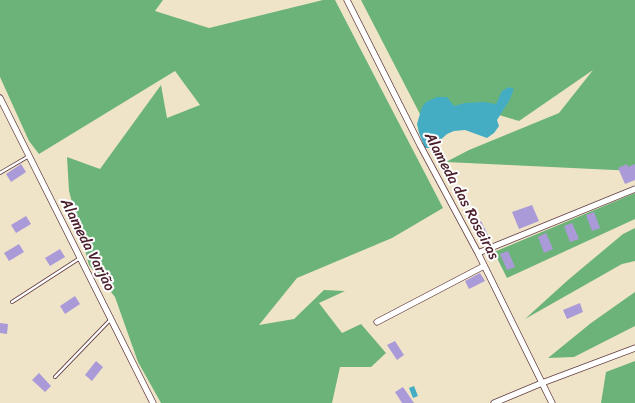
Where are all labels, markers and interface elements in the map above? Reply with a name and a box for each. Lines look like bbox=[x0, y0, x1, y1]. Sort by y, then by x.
street label: Alameda das Roseiras bbox=[420, 129, 502, 263]
street label: Alameda Varjão bbox=[56, 196, 118, 294]

